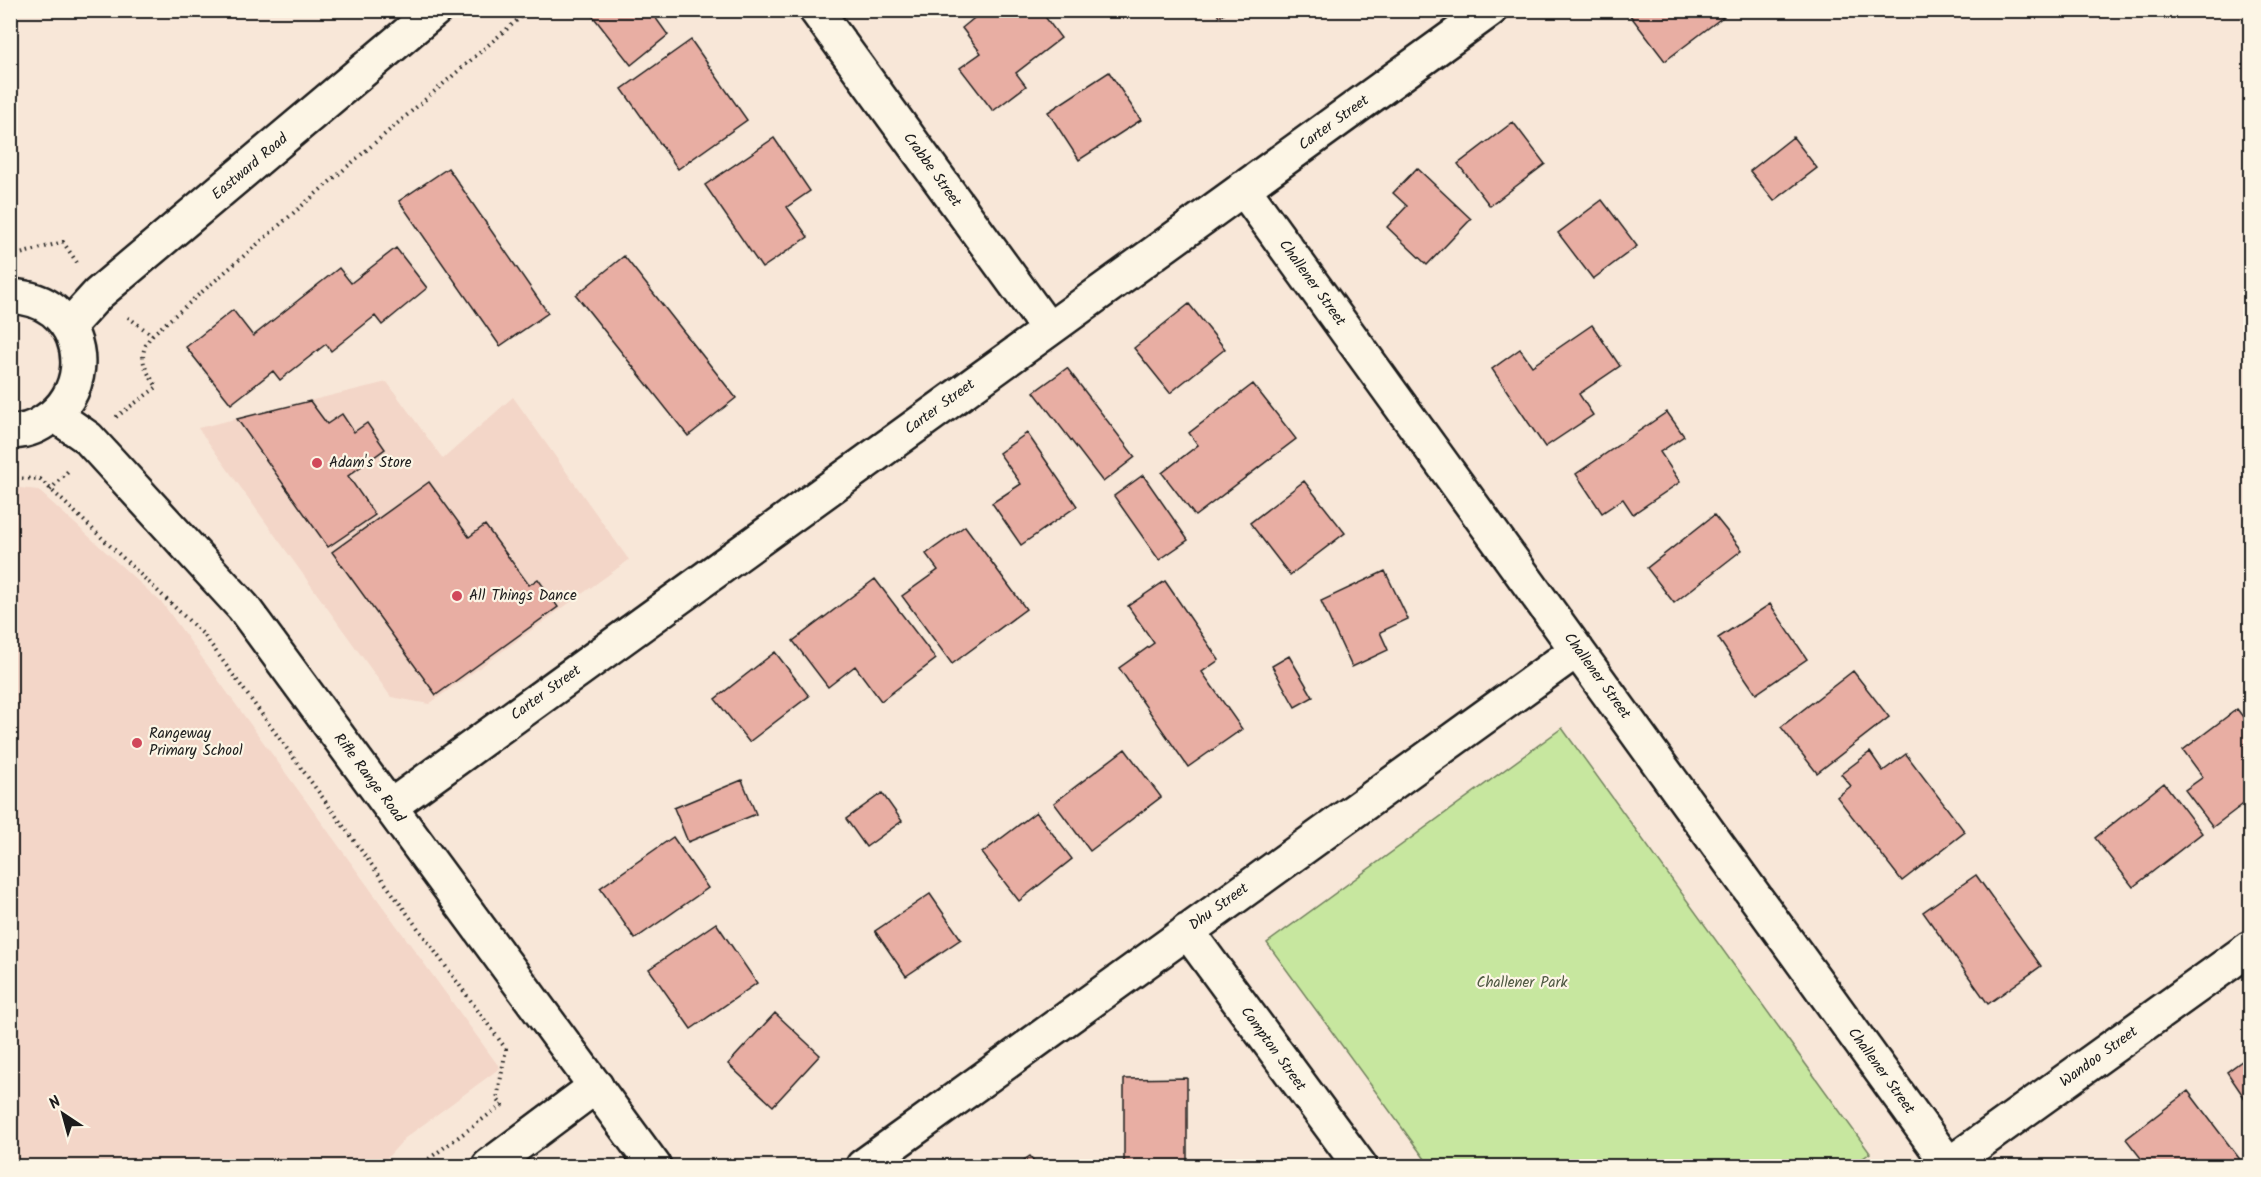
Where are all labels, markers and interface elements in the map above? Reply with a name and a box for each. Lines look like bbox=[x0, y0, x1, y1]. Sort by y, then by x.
street label: Carter Street bbox=[1294, 89, 1375, 157]
street label: Eastward Road bbox=[206, 127, 294, 206]
street label: Crabbe Street bbox=[897, 128, 968, 213]
street label: Challener Street bbox=[1272, 235, 1352, 331]
street label: Carter Street bbox=[900, 373, 981, 441]
place label: Adam's Store bbox=[329, 451, 412, 475]
marker: Adam's Store bbox=[310, 456, 324, 470]
place label: All Things Dance bbox=[469, 584, 577, 608]
marker: All Things Dance bbox=[450, 589, 464, 603]
street label: Challener Street bbox=[1557, 628, 1637, 724]
street label: Carter Street bbox=[506, 659, 587, 727]
place label: Rangeway Primary School bbox=[149, 722, 243, 763]
street label: Rifle Range Road bbox=[327, 728, 411, 828]
marker: Rangeway Primary School bbox=[130, 736, 144, 750]
street label: Dhu Street bbox=[1184, 877, 1254, 937]
park label: Challener Park bbox=[1476, 971, 1568, 995]
street label: Compton Street bbox=[1234, 1002, 1312, 1096]
street label: Wandoo Street bbox=[2055, 1020, 2143, 1094]
street label: Challener Street bbox=[1841, 1023, 1921, 1119]
north arrow bbox=[33, 1084, 93, 1144]
text: N bbox=[44, 1090, 67, 1116]

